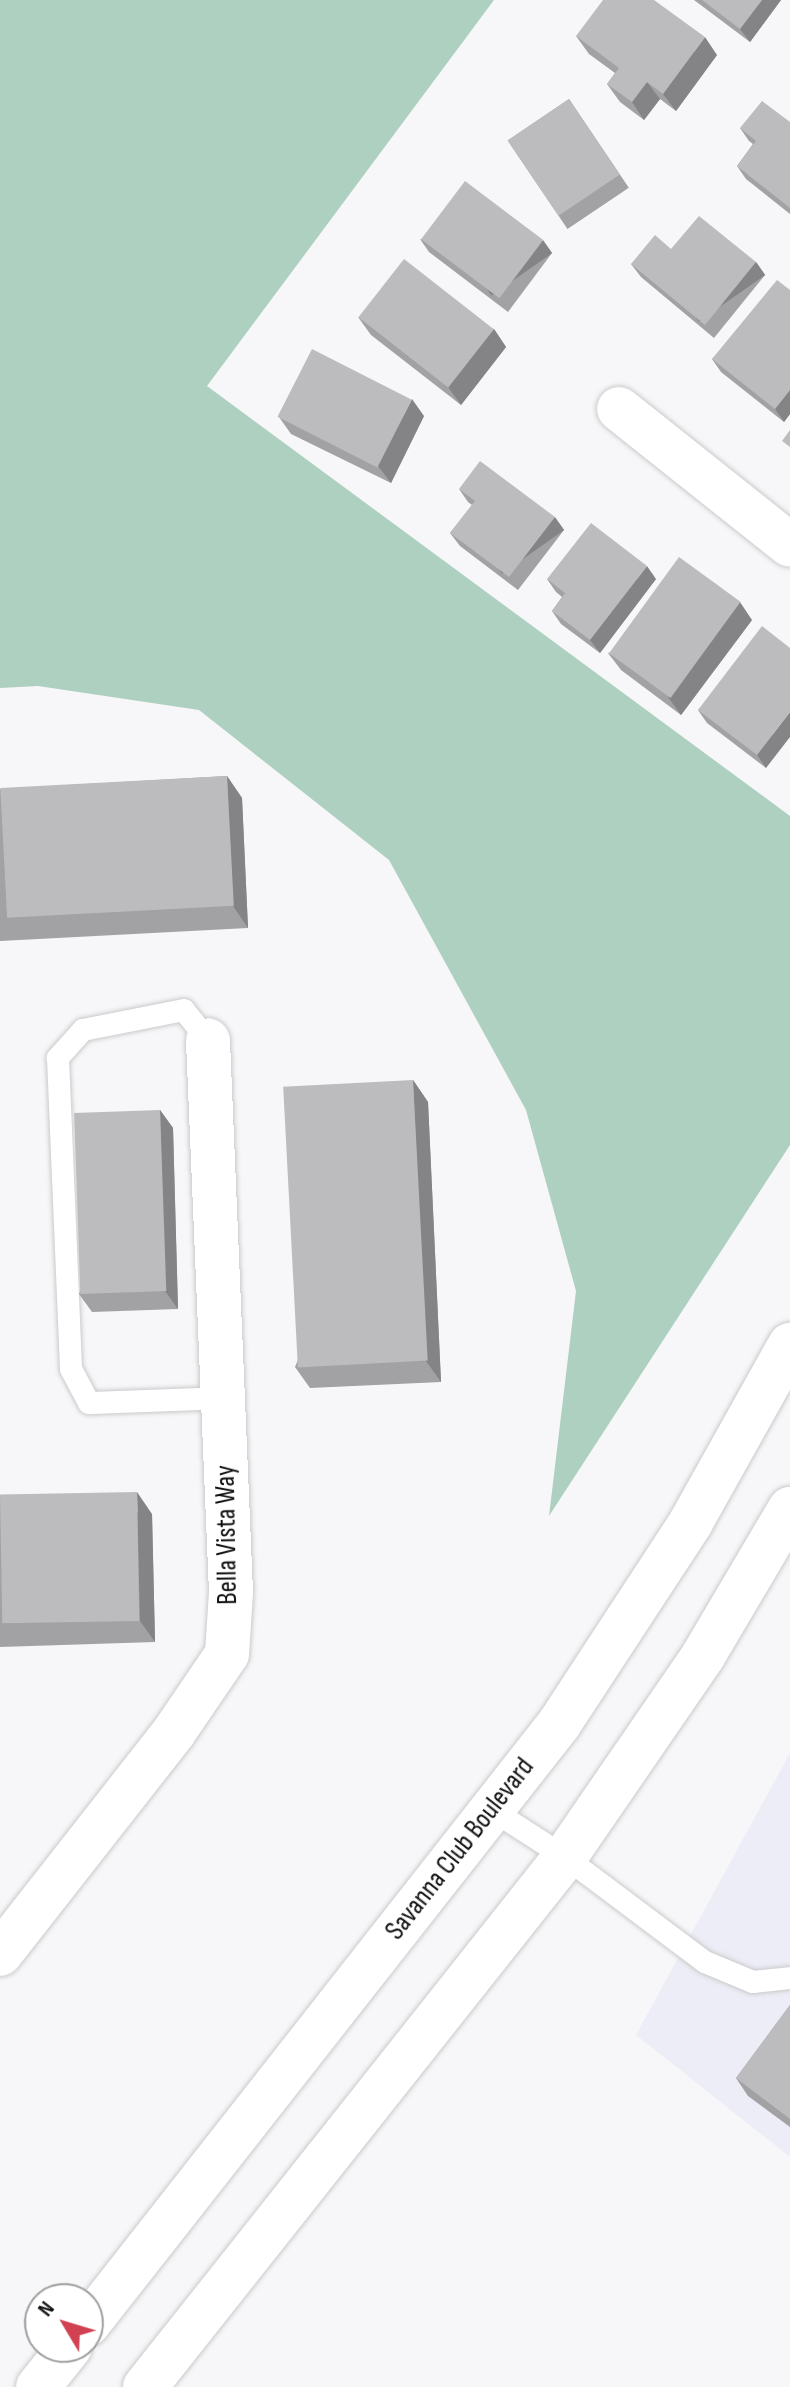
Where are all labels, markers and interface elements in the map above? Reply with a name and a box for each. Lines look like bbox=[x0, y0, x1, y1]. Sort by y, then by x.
street label: Bella Vista Way bbox=[209, 1465, 245, 1605]
street label: Savanna Club Boulevard bbox=[378, 1751, 542, 1947]
north arrow bbox=[24, 2283, 104, 2363]
text: N bbox=[32, 2296, 61, 2322]

